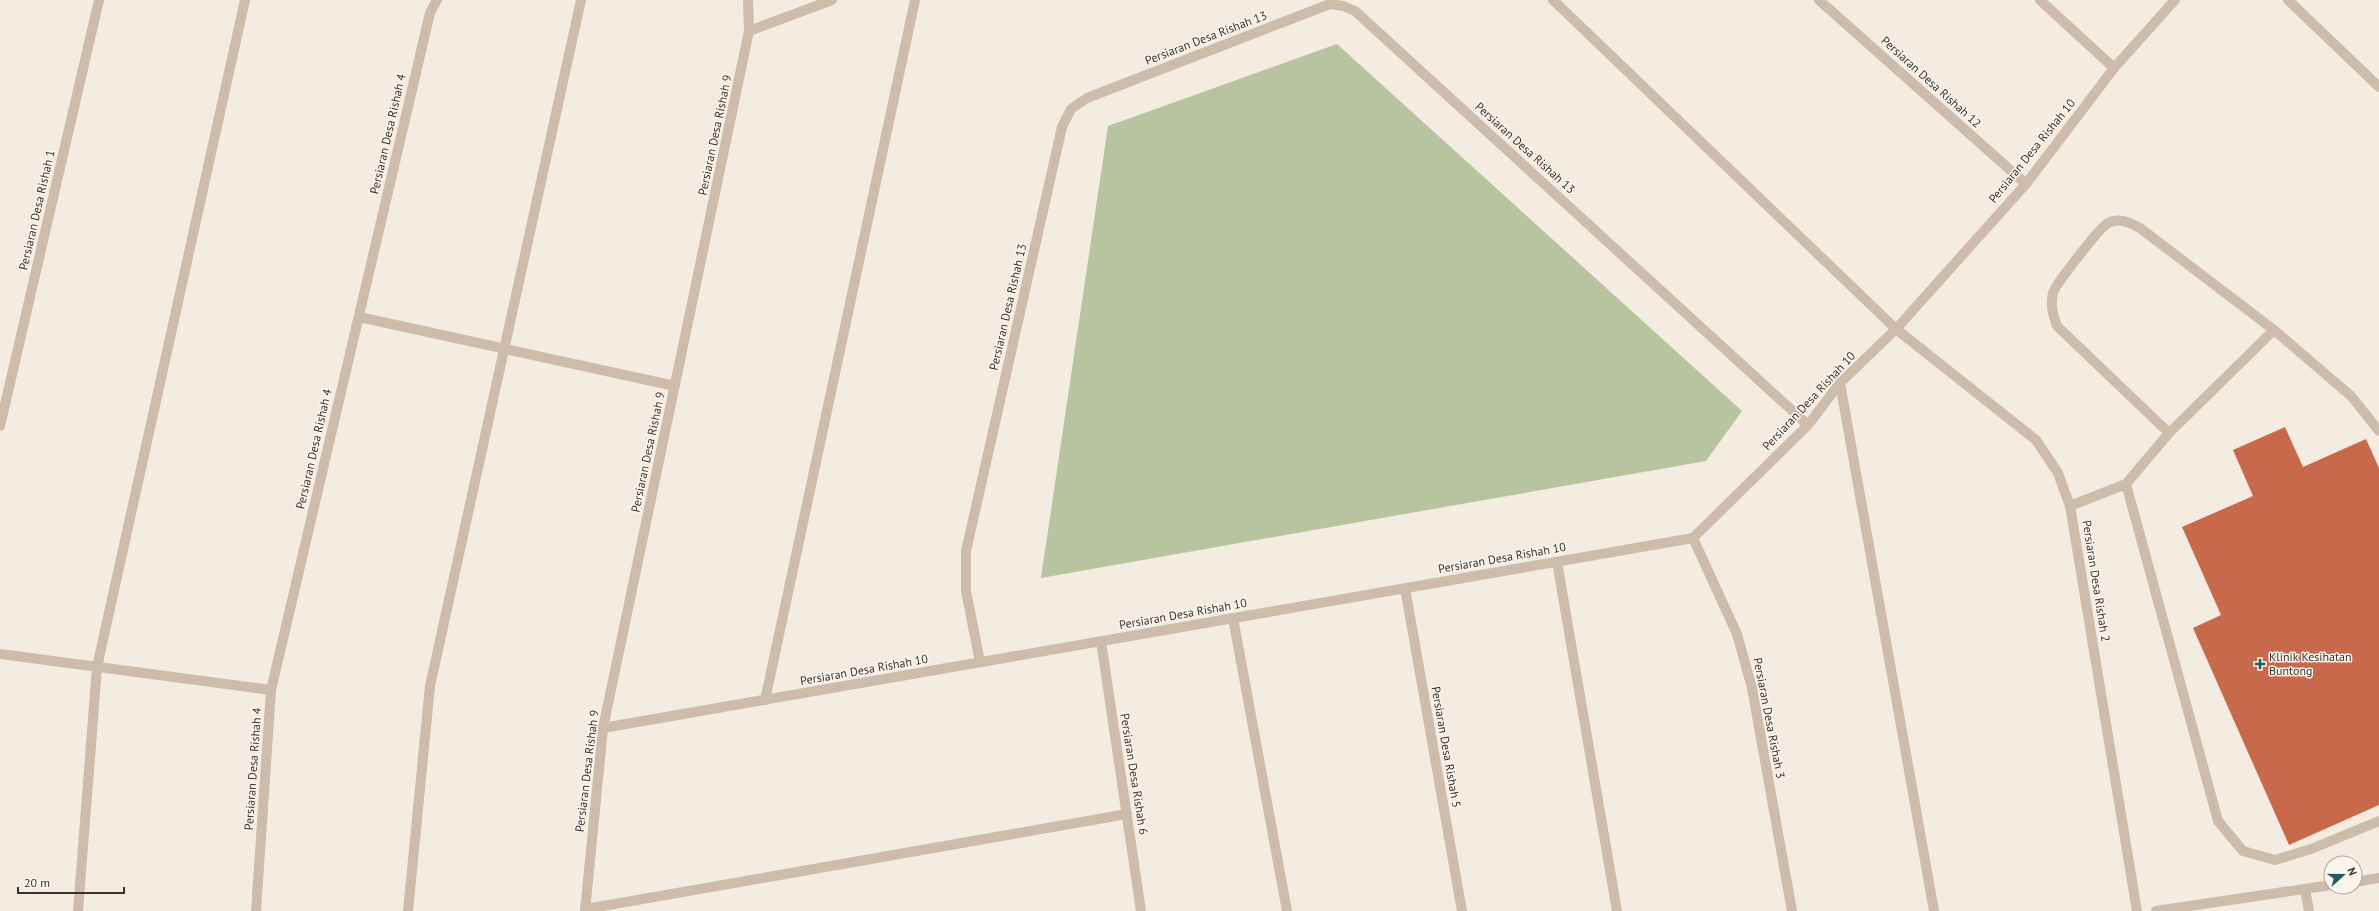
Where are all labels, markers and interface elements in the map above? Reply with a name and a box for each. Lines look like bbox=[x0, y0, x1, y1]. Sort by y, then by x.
street label: Persiaran Desa Rishah 13 bbox=[1143, 7, 1269, 68]
street label: Persiaran Desa Rishah 12 bbox=[1878, 33, 1984, 130]
street label: Persiaran Desa Rishah 4 bbox=[366, 72, 409, 195]
street label: Persiaran Desa Rishah 9 bbox=[694, 73, 735, 197]
street label: Persiaran Desa Rishah 10 bbox=[1985, 95, 2078, 206]
street label: Persiaran Desa Rishah 13 bbox=[1472, 99, 1578, 196]
street label: Persiaran Desa Rishah 1 bbox=[15, 148, 58, 271]
street label: Persiaran Desa Rishah 13 bbox=[986, 242, 1029, 372]
street label: Persiaran Desa Rishah 10 bbox=[1759, 348, 1859, 453]
street label: Persiaran Desa Rishah 4 bbox=[292, 387, 335, 510]
street label: Persiaran Desa Rishah 9 bbox=[627, 390, 668, 514]
street label: Persiaran Desa Rishah 2 bbox=[2079, 519, 2114, 643]
street label: Persiaran Desa Rishah 10 bbox=[1437, 539, 1567, 576]
street label: Persiaran Desa Rishah 10 bbox=[1118, 595, 1248, 632]
place label: Klinik Kesihatan Buntong bbox=[2269, 649, 2352, 678]
street label: Persiaran Desa Rishah 10 bbox=[799, 651, 929, 688]
street label: Persiaran Desa Rishah 3 bbox=[1750, 656, 1789, 780]
marker: Klinik Kesihatan Buntong bbox=[2254, 658, 2266, 670]
street label: Persiaran Desa Rishah 5 bbox=[1428, 685, 1465, 809]
street label: Persiaran Desa Rishah 4 bbox=[241, 707, 264, 831]
street label: Persiaran Desa Rishah 9 bbox=[572, 709, 601, 833]
street label: Persiaran Desa Rishah 6 bbox=[1117, 712, 1152, 836]
north arrow bbox=[2323, 855, 2363, 895]
text: N bbox=[2345, 866, 2360, 877]
scale bar bbox=[18, 869, 124, 895]
text: 20 m bbox=[24, 875, 50, 890]

